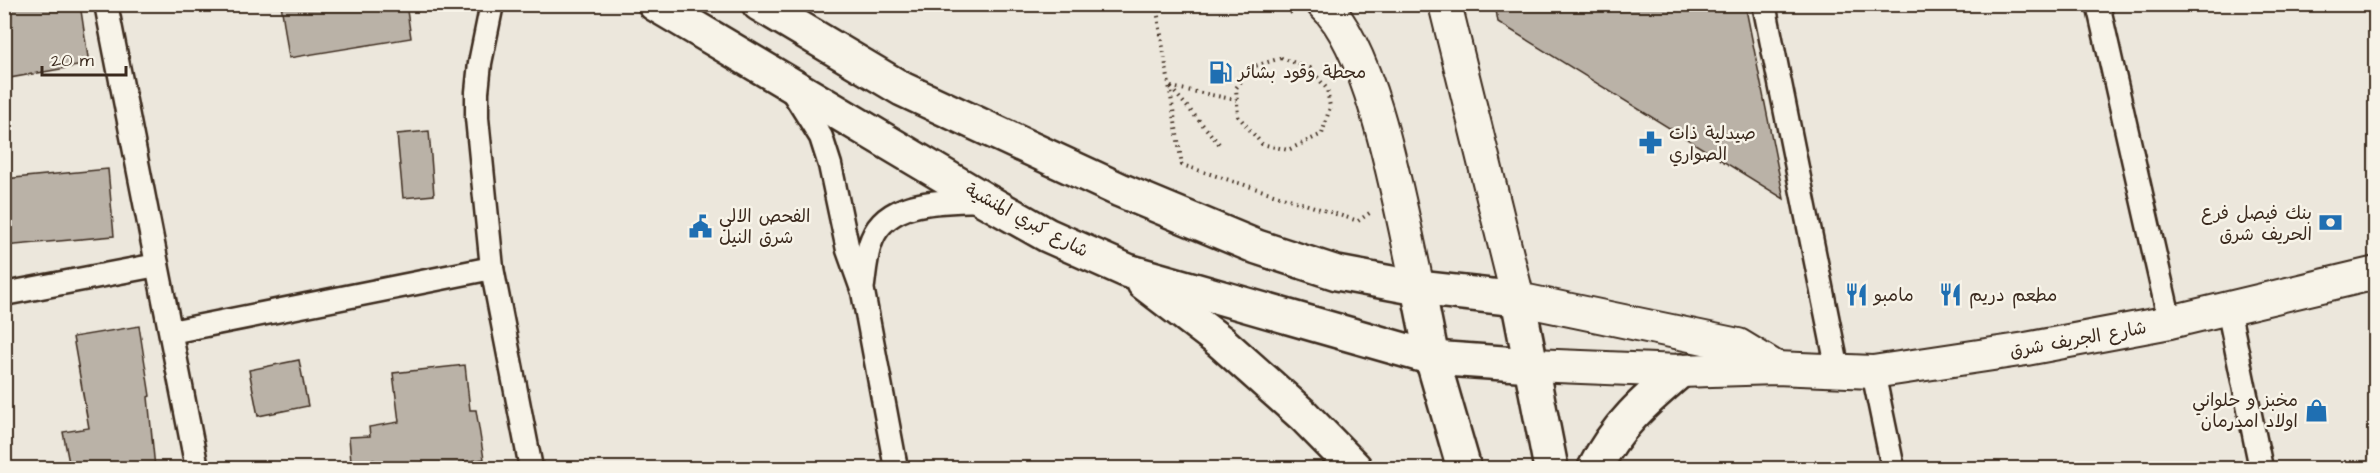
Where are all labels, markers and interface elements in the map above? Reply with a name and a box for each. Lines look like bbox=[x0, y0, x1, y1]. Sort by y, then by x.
scale bar bbox=[42, 39, 126, 77]
text: 20 m bbox=[51, 48, 94, 73]
fuel station icon: محطة وقود بشائر bbox=[1207, 59, 1233, 85]
place label: محطة وقود بشائر bbox=[1236, 60, 1366, 85]
place label: صيدلية ذات الصواري bbox=[1669, 121, 1756, 167]
pharmacy icon: صيدلية ذات الصواري bbox=[1638, 130, 1664, 156]
street label: شارع كبري المنشية bbox=[961, 177, 1093, 263]
place label: بنك فيصل فرع الحريف شرق bbox=[2201, 201, 2312, 247]
place label: الفحص الالي شرق النيل bbox=[719, 204, 810, 250]
bank icon: بنك فيصل فرع الحريف شرق bbox=[2317, 210, 2343, 236]
public building icon: الفحص الالي شرق النيل bbox=[688, 213, 714, 239]
restaurant icon: مامبو bbox=[1843, 282, 1869, 308]
restaurant icon: مطعم دريم bbox=[1938, 282, 1964, 308]
place label: مامبو bbox=[1872, 283, 1914, 308]
place label: مطعم دريم bbox=[1969, 283, 2057, 309]
street label: شارع الجريف شرق bbox=[2008, 315, 2148, 364]
place label: مخبز و حلواني اولاد امدرمان bbox=[2192, 388, 2298, 434]
shop icon: مخبز و حلواني اولاد امدرمان bbox=[2303, 397, 2329, 423]

